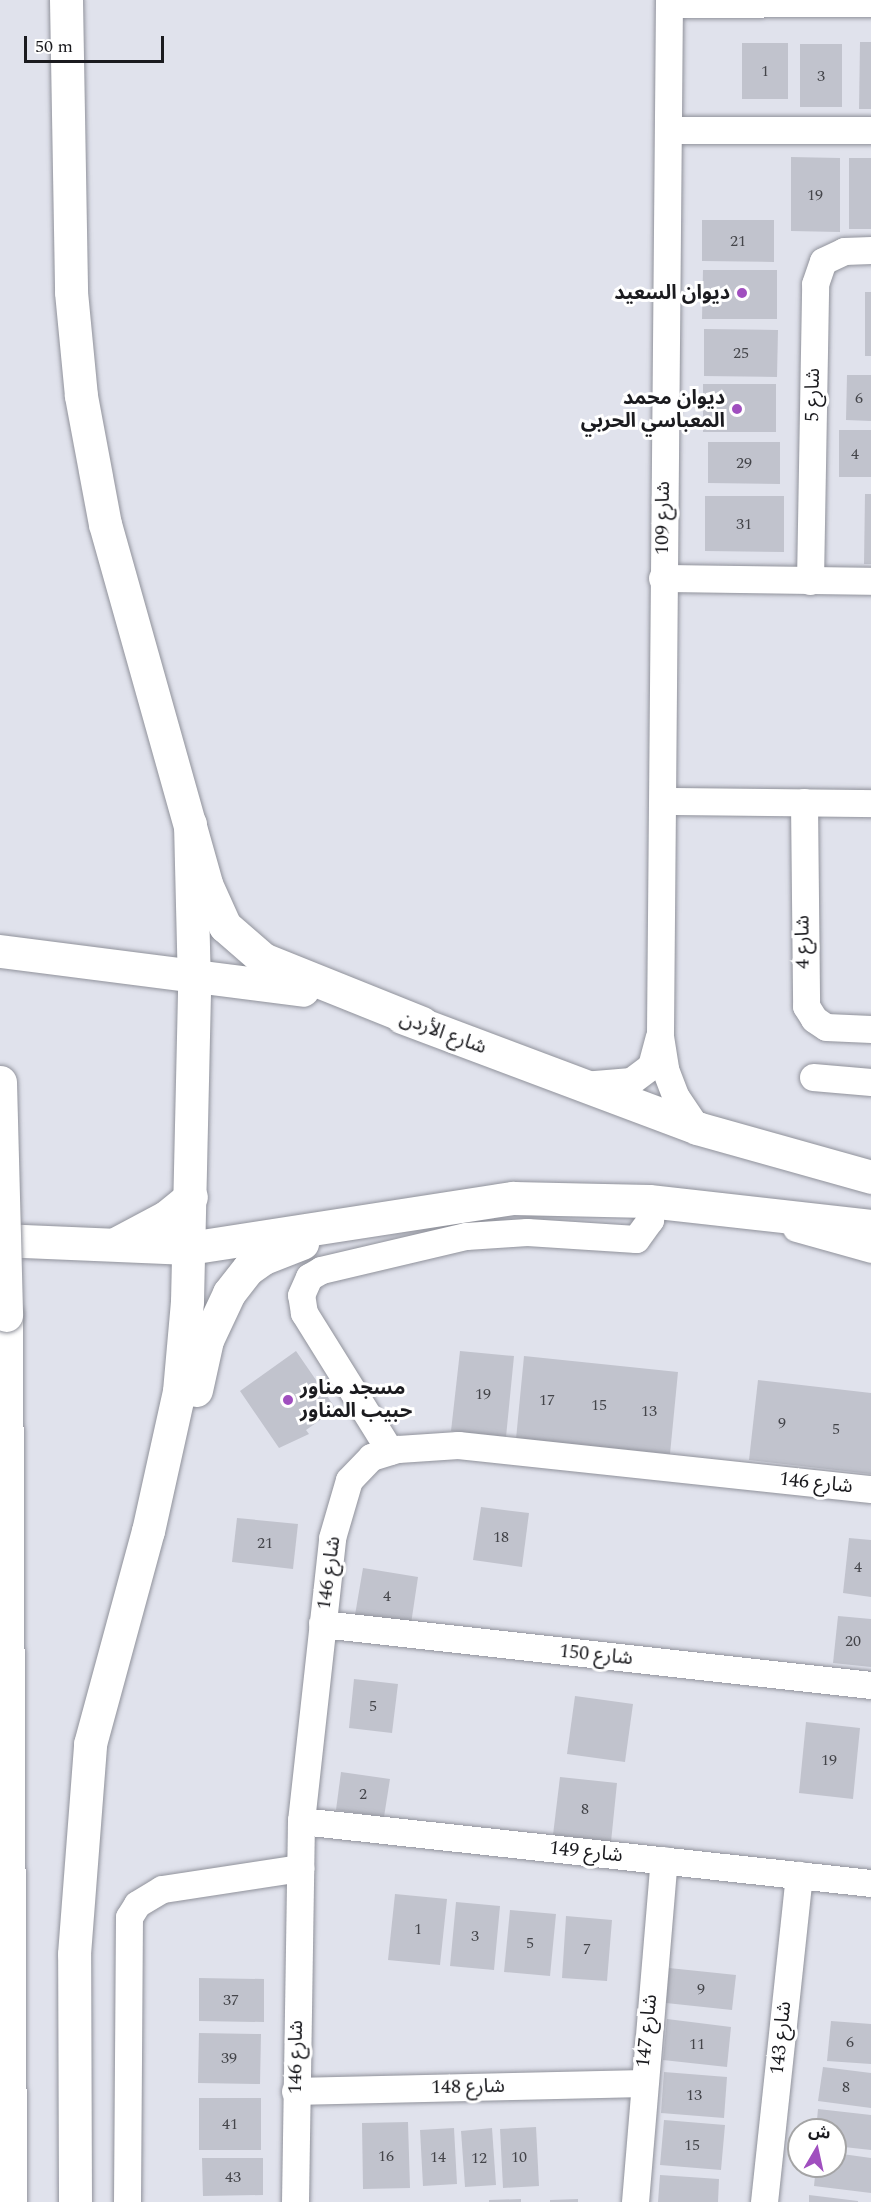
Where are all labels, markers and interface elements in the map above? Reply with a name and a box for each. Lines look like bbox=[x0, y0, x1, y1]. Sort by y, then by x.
scale bar bbox=[27, 24, 166, 62]
text: 50 m bbox=[35, 33, 73, 60]
house number: 1 bbox=[761, 61, 769, 81]
house number: 3 bbox=[817, 66, 825, 86]
house number: 19 bbox=[807, 185, 823, 205]
house number: 21 bbox=[730, 231, 746, 251]
place label: ديوان السعيد bbox=[614, 281, 730, 305]
marker: ديوان السعيد bbox=[735, 286, 749, 300]
house number: 25 bbox=[733, 343, 749, 363]
street label: شارع 5 bbox=[801, 368, 825, 422]
place label: ديوان محمد المعباسي الحربي bbox=[581, 386, 725, 433]
house number: 6 bbox=[855, 388, 863, 408]
marker: ديوان محمد المعباسي الحربي bbox=[730, 402, 744, 416]
house number: 4 bbox=[851, 444, 859, 464]
house number: 29 bbox=[736, 453, 752, 473]
street label: شارع 109 bbox=[650, 481, 676, 555]
house number: 31 bbox=[736, 514, 752, 534]
street label: شارع 4 bbox=[791, 915, 815, 969]
street label: شارع الأردن bbox=[396, 1006, 490, 1060]
place label: مسجد مناور حبيب المناور bbox=[300, 1376, 412, 1423]
house number: 19 bbox=[475, 1384, 491, 1404]
house number: 17 bbox=[539, 1390, 555, 1410]
marker: مسجد مناور حبيب المناور bbox=[281, 1393, 295, 1407]
house number: 15 bbox=[591, 1395, 607, 1415]
house number: 13 bbox=[641, 1401, 657, 1421]
house number: 9 bbox=[778, 1413, 786, 1433]
house number: 5 bbox=[832, 1419, 840, 1439]
street label: شارع 146 bbox=[778, 1467, 854, 1499]
house number: 18 bbox=[493, 1527, 509, 1547]
house number: 21 bbox=[257, 1533, 273, 1553]
street label: شارع 146 bbox=[312, 1535, 346, 1611]
house number: 4 bbox=[854, 1557, 862, 1577]
house number: 4 bbox=[383, 1586, 391, 1606]
house number: 20 bbox=[845, 1631, 861, 1651]
street label: شارع 150 bbox=[558, 1639, 634, 1671]
house number: 5 bbox=[369, 1696, 377, 1716]
house number: 19 bbox=[821, 1750, 837, 1770]
house number: 2 bbox=[359, 1784, 367, 1804]
house number: 8 bbox=[581, 1799, 589, 1819]
street label: شارع 149 bbox=[548, 1836, 624, 1868]
house number: 1 bbox=[414, 1919, 422, 1939]
house number: 3 bbox=[471, 1926, 479, 1946]
house number: 5 bbox=[526, 1933, 534, 1953]
house number: 7 bbox=[583, 1939, 591, 1959]
house number: 9 bbox=[697, 1979, 705, 1999]
house number: 37 bbox=[223, 1990, 239, 2010]
street label: شارع 147 bbox=[631, 1993, 663, 2069]
street label: شارع 143 bbox=[765, 2000, 797, 2076]
street label: شارع 146 bbox=[283, 2020, 309, 2094]
house number: 6 bbox=[846, 2032, 854, 2052]
house number: 11 bbox=[689, 2034, 705, 2054]
house number: 39 bbox=[221, 2048, 237, 2068]
street label: شارع 148 bbox=[431, 2074, 505, 2100]
house number: 8 bbox=[842, 2077, 850, 2097]
house number: 13 bbox=[686, 2085, 702, 2105]
house number: 41 bbox=[222, 2114, 238, 2134]
north arrow bbox=[787, 2118, 847, 2178]
text: ش bbox=[807, 2119, 832, 2146]
house number: 15 bbox=[684, 2135, 700, 2155]
house number: 16 bbox=[378, 2146, 394, 2166]
house number: 14 bbox=[430, 2147, 446, 2167]
house number: 10 bbox=[511, 2147, 527, 2167]
house number: 12 bbox=[471, 2148, 487, 2168]
house number: 43 bbox=[225, 2167, 241, 2187]

